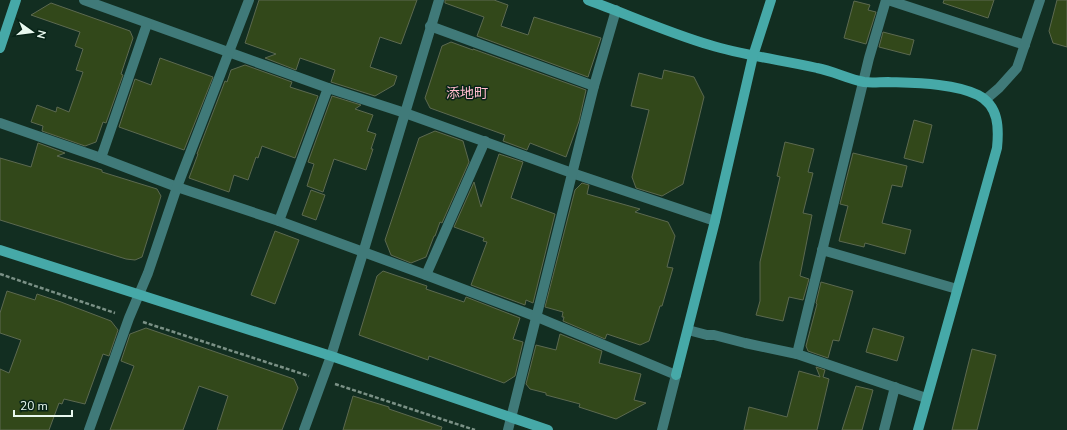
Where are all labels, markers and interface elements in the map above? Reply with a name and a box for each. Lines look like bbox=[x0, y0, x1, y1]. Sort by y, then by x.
north arrow bbox=[12, 12, 52, 52]
text: N bbox=[33, 28, 49, 40]
district label: 添地町 bbox=[446, 84, 488, 103]
scale bar bbox=[14, 392, 72, 418]
text: 20 m bbox=[20, 398, 48, 414]

